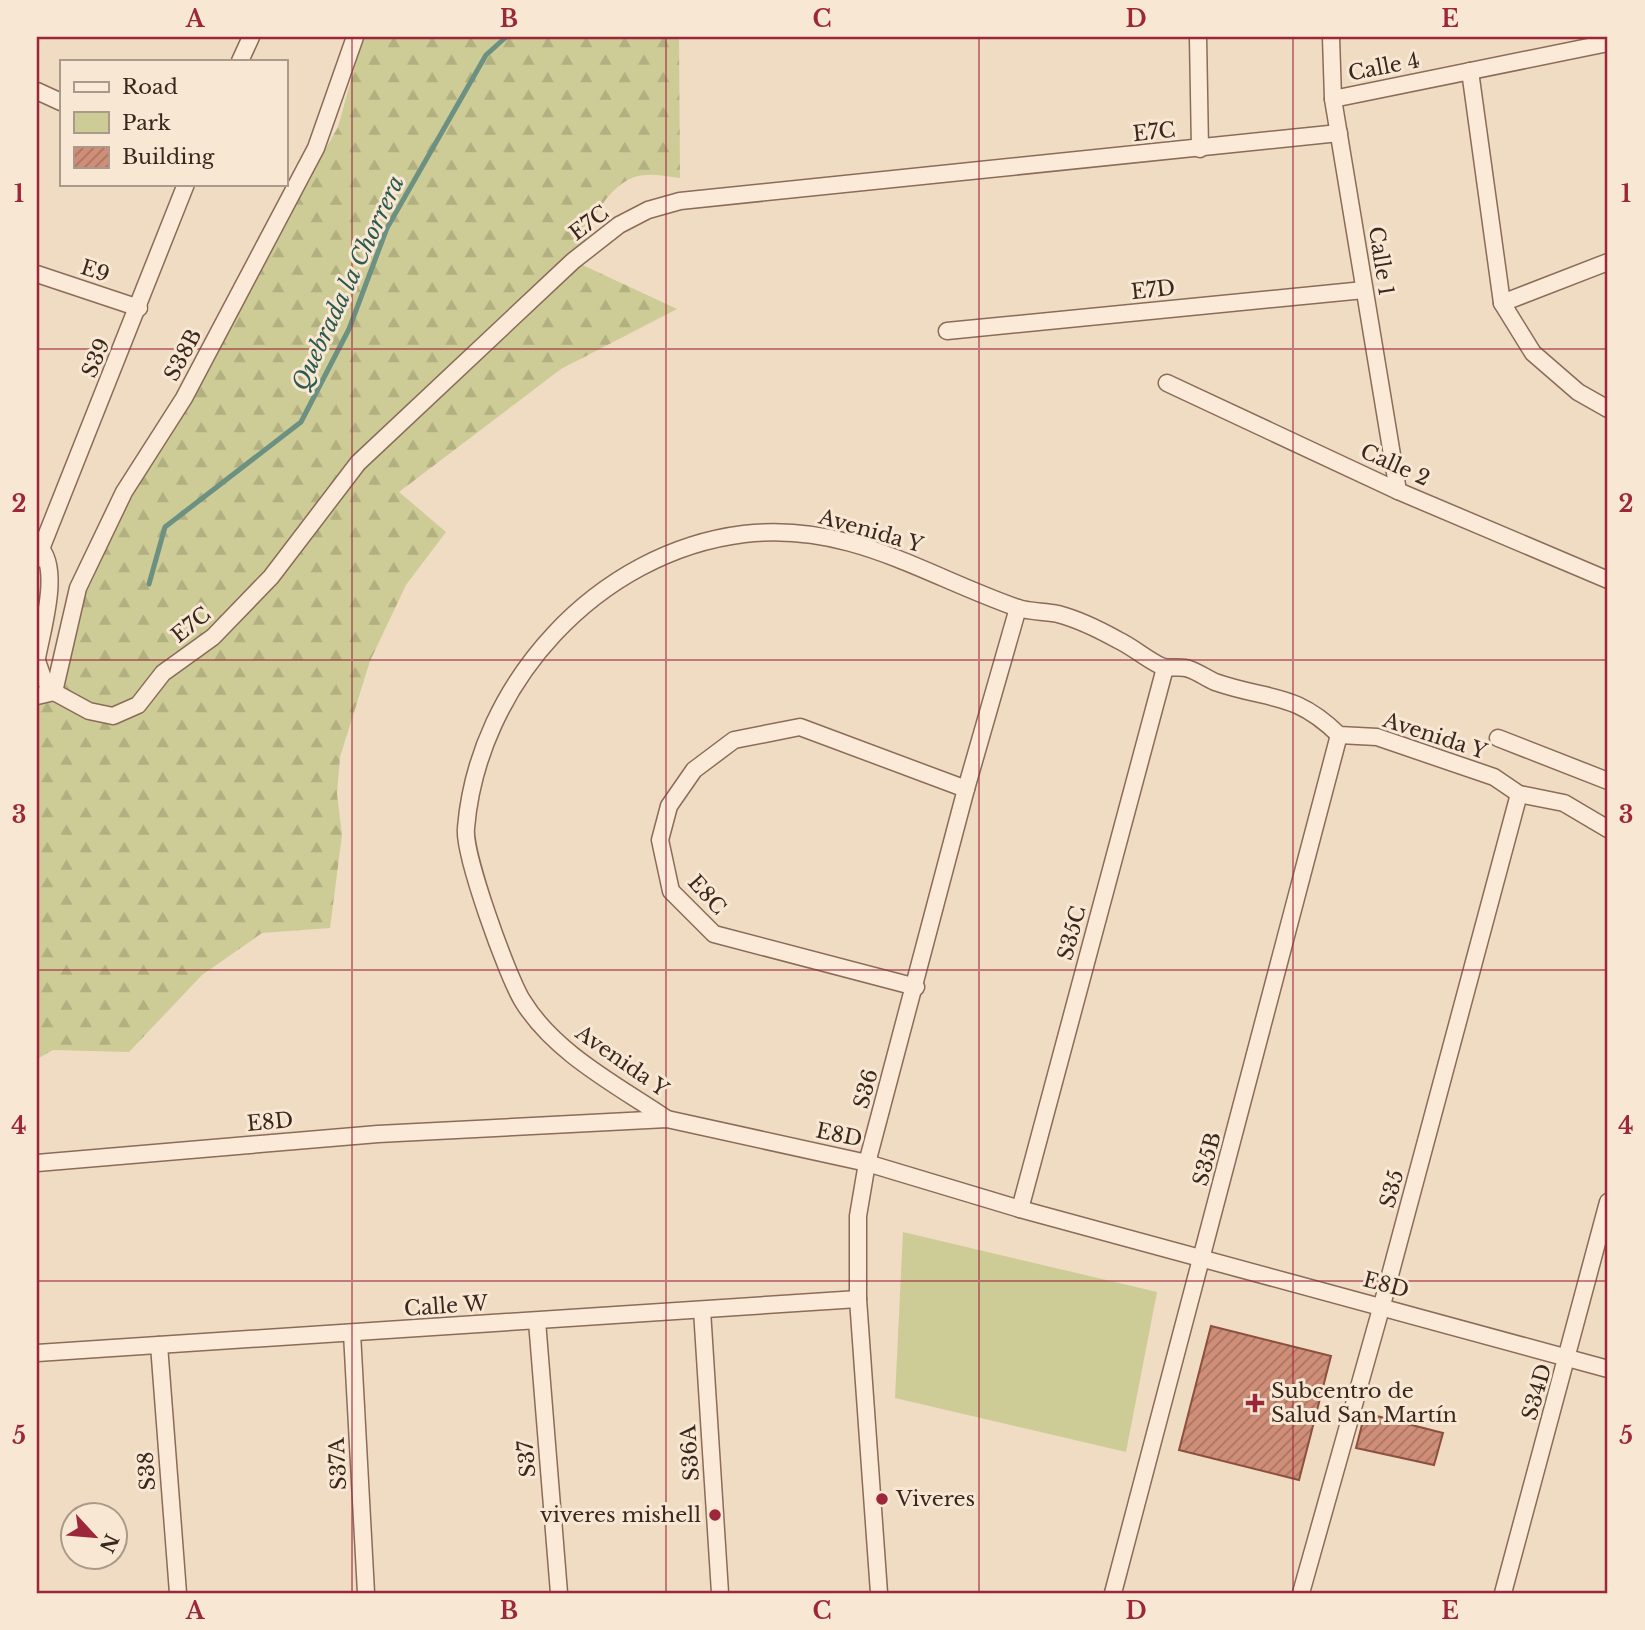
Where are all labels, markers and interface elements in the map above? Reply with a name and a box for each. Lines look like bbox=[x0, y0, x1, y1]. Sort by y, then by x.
text: A bbox=[185, 5, 206, 33]
text: B bbox=[500, 5, 518, 33]
text: C bbox=[813, 5, 831, 33]
text: D bbox=[1125, 5, 1147, 33]
text: E bbox=[1441, 5, 1459, 33]
street label: Calle 4 bbox=[1346, 47, 1422, 87]
legend bbox=[60, 60, 287, 186]
text: Road bbox=[122, 74, 178, 100]
text: Park bbox=[122, 110, 171, 136]
street label: E7C bbox=[1131, 117, 1177, 147]
text: Building bbox=[122, 144, 215, 170]
water label: Quebrada la Chorrera bbox=[286, 171, 410, 395]
text: 1 bbox=[14, 180, 24, 208]
text: 1 bbox=[1621, 180, 1631, 208]
street label: E7C bbox=[564, 200, 614, 246]
street label: Calle 1 bbox=[1363, 225, 1399, 297]
street label: E9 bbox=[77, 254, 113, 288]
street label: E7D bbox=[1130, 275, 1176, 305]
street label: S38B bbox=[159, 324, 207, 386]
street label: S39 bbox=[76, 335, 116, 381]
street label: Calle 2 bbox=[1356, 438, 1434, 492]
text: 2 bbox=[12, 490, 26, 518]
text: 2 bbox=[1619, 490, 1633, 518]
street label: Avenida Y bbox=[815, 503, 927, 558]
street label: E7C bbox=[166, 601, 216, 649]
street label: Avenida Y bbox=[1379, 707, 1491, 765]
text: 3 bbox=[12, 801, 26, 829]
text: 3 bbox=[1619, 801, 1633, 829]
street label: E8C bbox=[682, 870, 732, 920]
street label: S35C bbox=[1052, 903, 1092, 963]
street label: Avenida Y bbox=[570, 1019, 674, 1103]
street label: S36 bbox=[848, 1066, 884, 1112]
street label: E8D bbox=[246, 1107, 294, 1137]
text: 4 bbox=[11, 1112, 27, 1140]
text: 4 bbox=[1618, 1112, 1634, 1140]
street label: E8D bbox=[814, 1117, 864, 1153]
street label: S35B bbox=[1187, 1129, 1227, 1189]
street label: S35 bbox=[1374, 1167, 1410, 1211]
street label: E8D bbox=[1360, 1266, 1412, 1304]
street label: Calle W bbox=[403, 1290, 489, 1322]
street label: S34D bbox=[1517, 1361, 1557, 1423]
place label: Subcentro de Salud San Martín bbox=[1271, 1378, 1457, 1428]
marker: Subcentro de Salud San Martín bbox=[1245, 1393, 1265, 1413]
text: 5 bbox=[12, 1422, 26, 1450]
text: 5 bbox=[1619, 1422, 1633, 1450]
street label: S36A bbox=[675, 1423, 705, 1482]
street label: S37A bbox=[324, 1436, 352, 1491]
street label: S37 bbox=[512, 1439, 542, 1479]
street label: S38 bbox=[133, 1451, 161, 1491]
place label: Viveres bbox=[895, 1486, 975, 1512]
marker: Viveres bbox=[874, 1491, 890, 1507]
north arrow bbox=[60, 1500, 130, 1570]
place label: viveres mishell bbox=[540, 1502, 701, 1528]
marker: viveres mishell bbox=[707, 1507, 723, 1523]
text: N bbox=[95, 1530, 123, 1556]
text: A bbox=[185, 1597, 206, 1625]
text: B bbox=[500, 1597, 518, 1625]
text: C bbox=[813, 1597, 831, 1625]
text: D bbox=[1125, 1597, 1147, 1625]
text: E bbox=[1441, 1597, 1459, 1625]

